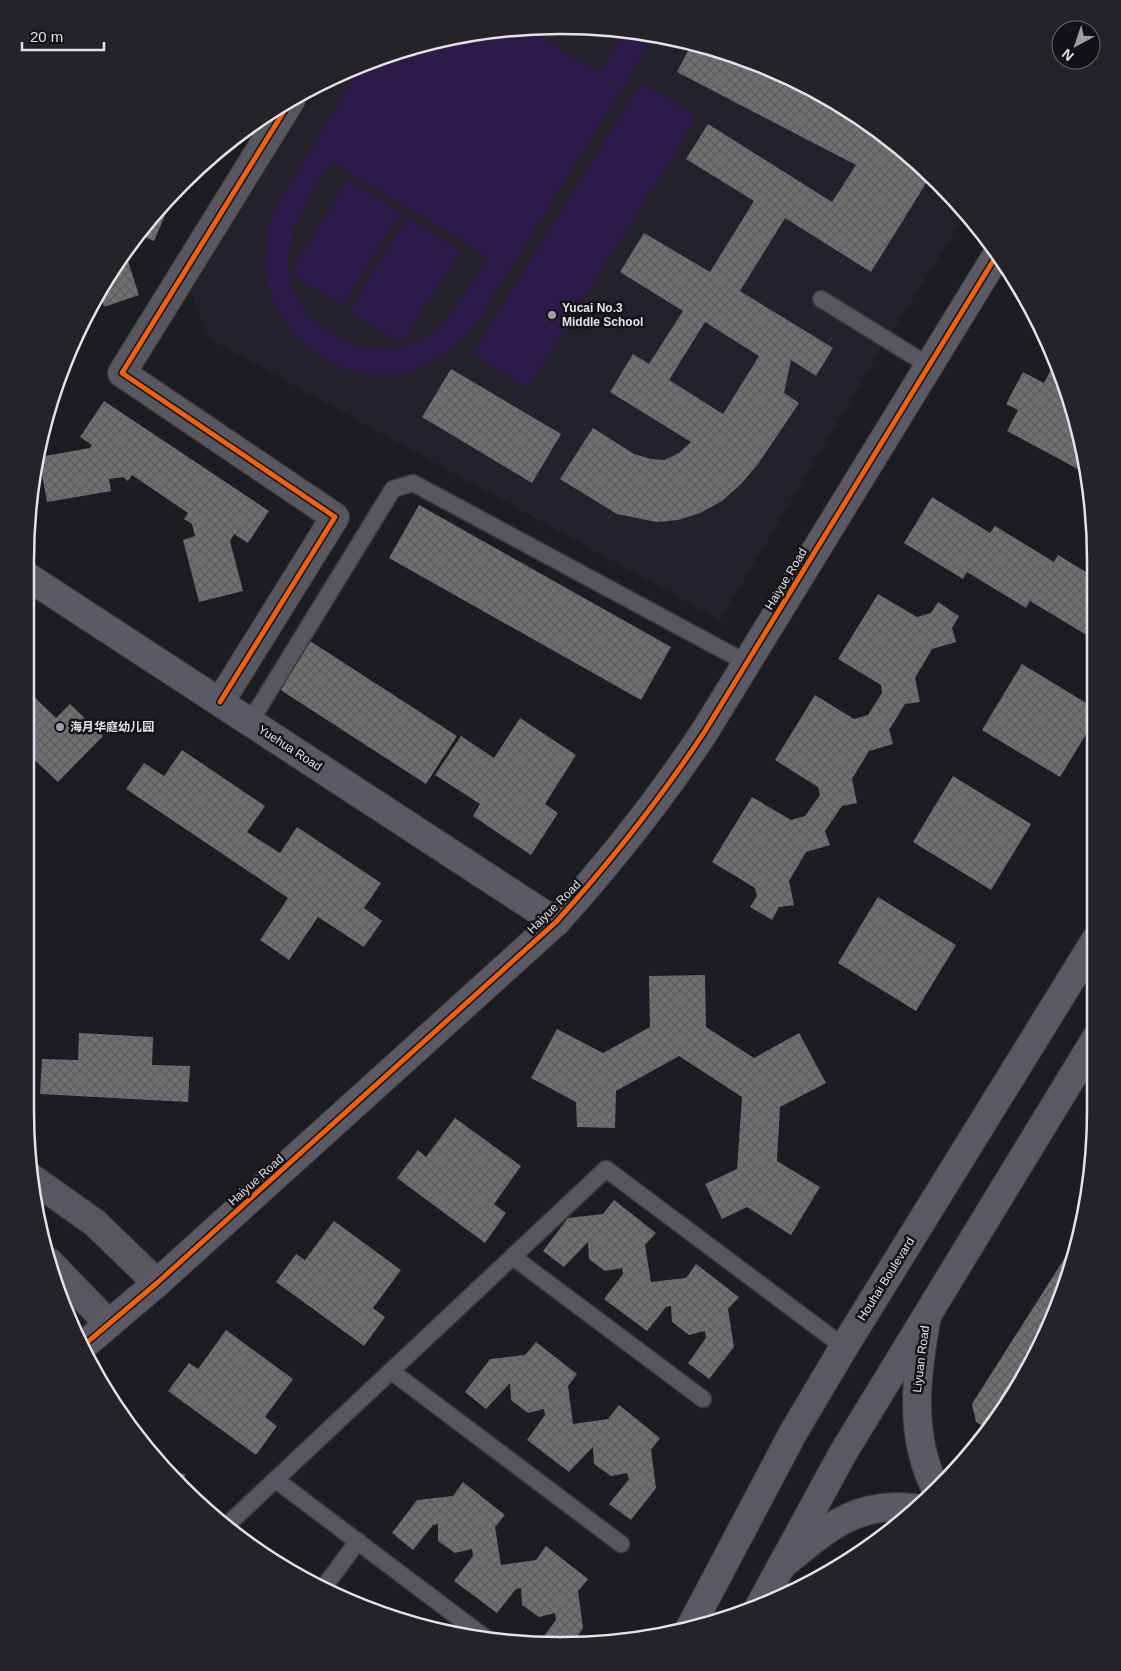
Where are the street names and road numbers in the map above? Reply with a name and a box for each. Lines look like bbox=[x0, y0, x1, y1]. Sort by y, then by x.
street label: Haiyue Road bbox=[762, 546, 810, 612]
street label: Yuehua Road bbox=[256, 722, 324, 774]
street label: Haiyue Road bbox=[525, 878, 583, 936]
street label: Haiyue Road bbox=[226, 1152, 286, 1208]
street label: Houhai Boulevard bbox=[855, 1235, 917, 1323]
street label: Liyuan Road bbox=[910, 1325, 932, 1393]

